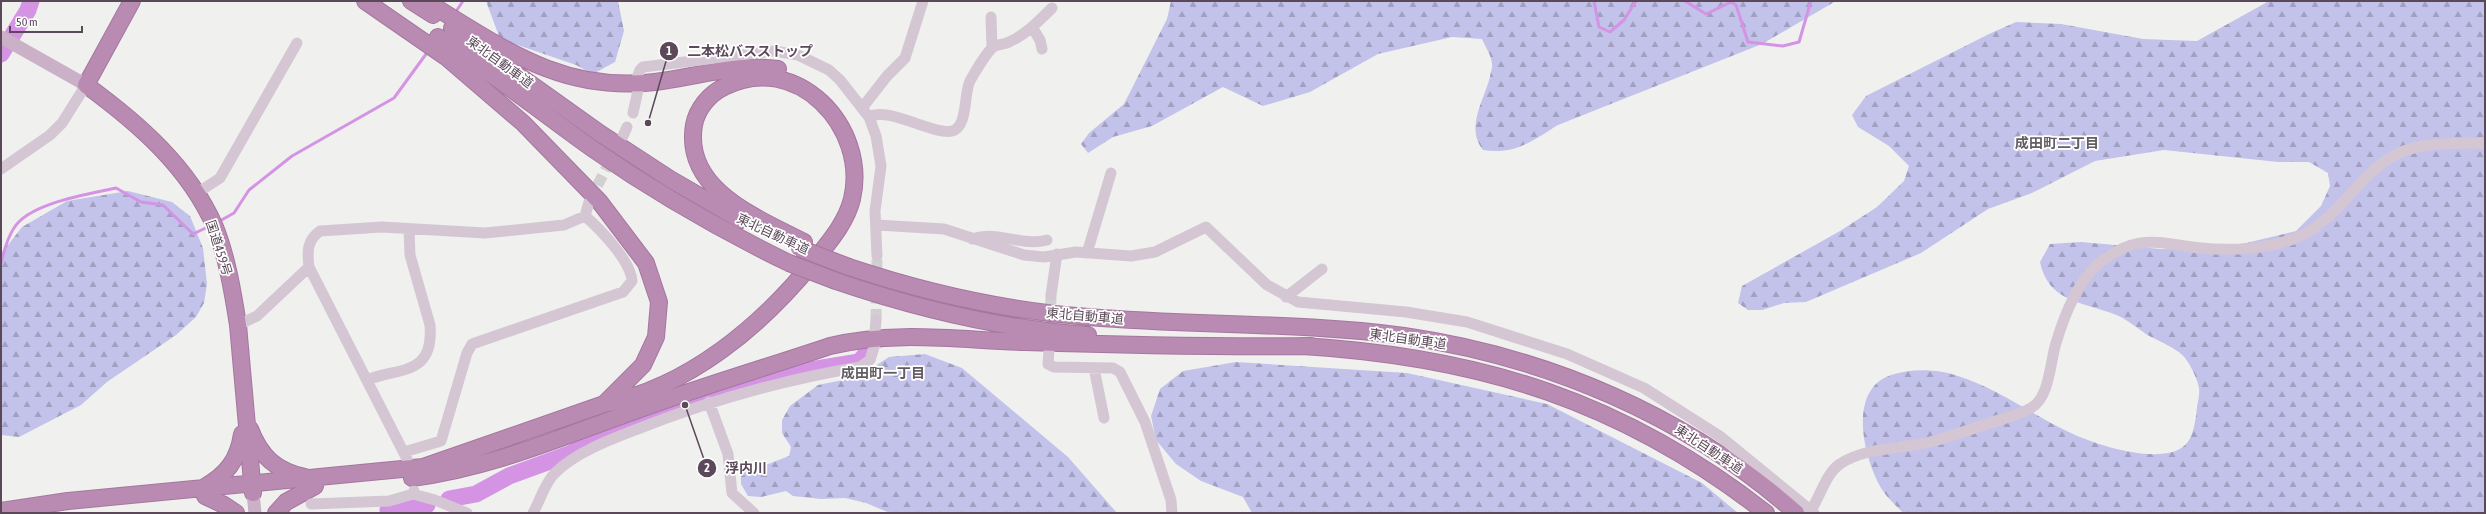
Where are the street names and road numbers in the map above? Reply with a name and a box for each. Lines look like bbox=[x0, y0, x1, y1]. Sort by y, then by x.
street label: 東北自動車道 bbox=[464, 33, 536, 91]
street label: 東北自動車道 bbox=[734, 211, 812, 257]
street label: 国道459号 bbox=[203, 218, 235, 278]
street label: 東北自動車道 bbox=[1045, 305, 1125, 327]
street label: 東北自動車道 bbox=[1368, 326, 1448, 352]
street label: 東北自動車道 bbox=[1672, 421, 1746, 477]

